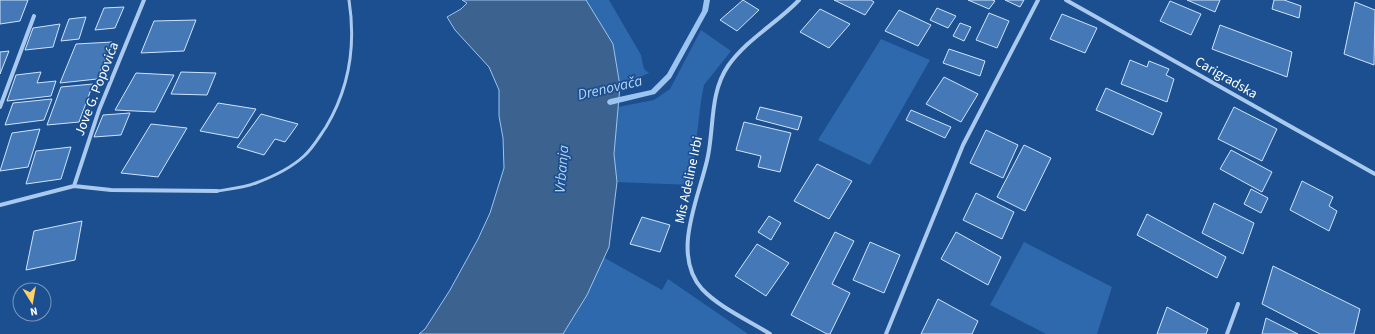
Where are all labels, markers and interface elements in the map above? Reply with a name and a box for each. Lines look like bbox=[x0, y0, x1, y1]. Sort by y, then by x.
street label: Jove G. Popovića bbox=[70, 39, 124, 139]
street label: Carigradska bbox=[1191, 52, 1261, 104]
water label: Drenovača bbox=[576, 70, 644, 106]
street label: Mis Adeline Irbi bbox=[670, 135, 708, 225]
water label: Vrbanja bbox=[549, 144, 575, 194]
north arrow bbox=[12, 282, 52, 322]
text: N bbox=[29, 303, 39, 319]

